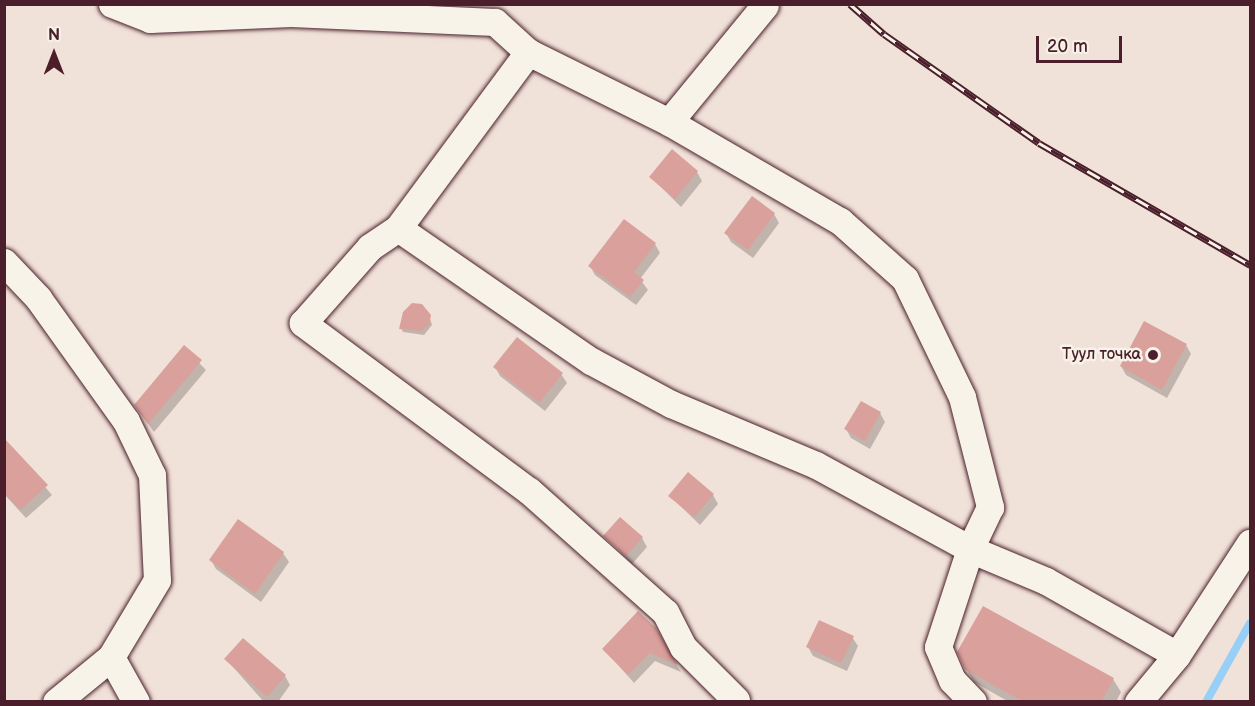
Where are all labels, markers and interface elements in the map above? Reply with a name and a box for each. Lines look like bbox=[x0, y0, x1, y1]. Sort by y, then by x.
north arrow bbox=[24, 24, 84, 84]
scale bar bbox=[1039, 24, 1124, 62]
text: N bbox=[48, 26, 60, 45]
text: 20 m bbox=[1047, 36, 1088, 57]
place label: Туул точка bbox=[1062, 345, 1141, 365]
marker: Туул точка bbox=[1146, 348, 1160, 362]

